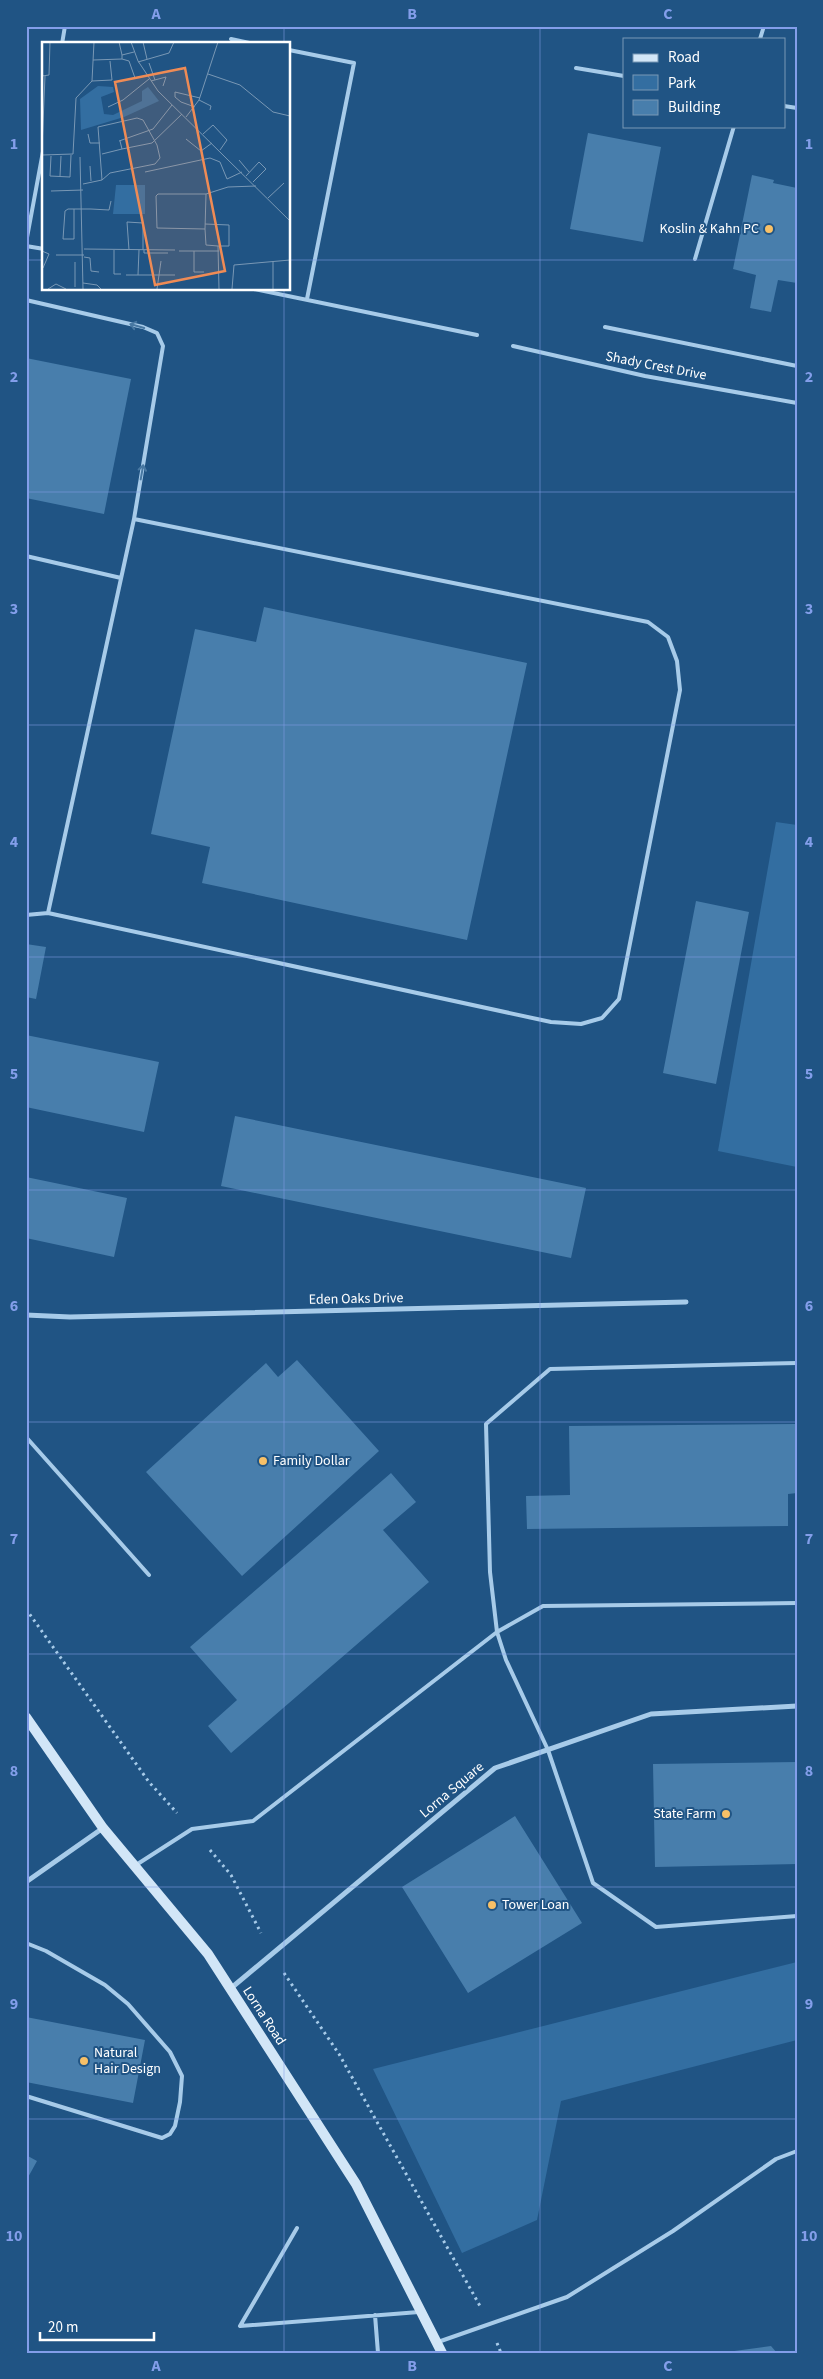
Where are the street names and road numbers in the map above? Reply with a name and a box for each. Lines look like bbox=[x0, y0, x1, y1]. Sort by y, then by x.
street label: Shady Crest Drive bbox=[604, 346, 708, 386]
street label: Eden Oaks Drive bbox=[308, 1288, 404, 1310]
street label: Lorna Square bbox=[416, 1757, 488, 1823]
street label: Lorna Road bbox=[237, 1983, 291, 2049]

